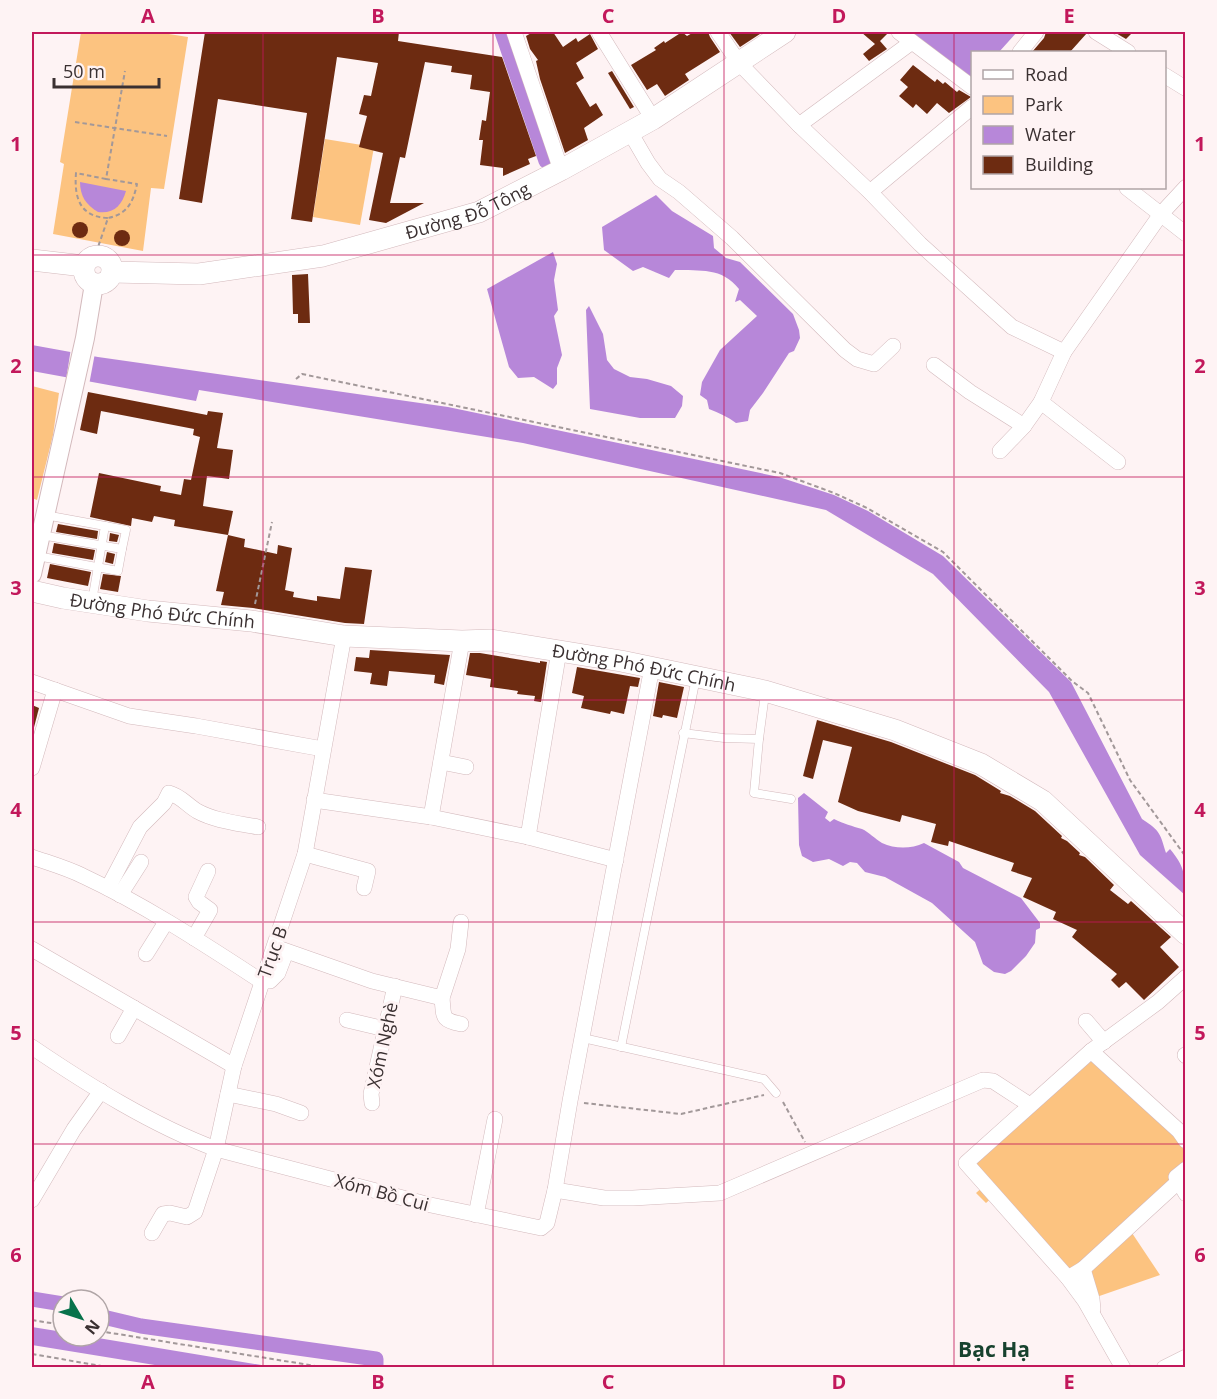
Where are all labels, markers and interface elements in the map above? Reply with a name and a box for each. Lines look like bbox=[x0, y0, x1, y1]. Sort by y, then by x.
text: A bbox=[141, 2, 155, 29]
text: B bbox=[371, 2, 385, 29]
text: C bbox=[602, 2, 615, 29]
text: D bbox=[832, 2, 846, 29]
text: E bbox=[1063, 2, 1075, 29]
scale bar bbox=[54, 51, 159, 89]
legend bbox=[971, 51, 1166, 189]
text: 50 m bbox=[63, 59, 105, 83]
text: Road bbox=[1025, 62, 1068, 86]
text: Park bbox=[1025, 92, 1063, 116]
text: Water bbox=[1025, 122, 1076, 146]
text: 1 bbox=[10, 130, 22, 157]
text: 1 bbox=[1194, 130, 1206, 157]
text: Building bbox=[1025, 152, 1093, 176]
street label: Đường Đỗ Tông bbox=[402, 176, 534, 244]
text: 2 bbox=[10, 352, 22, 379]
text: 2 bbox=[1194, 352, 1206, 379]
text: 3 bbox=[10, 574, 22, 601]
text: 3 bbox=[1194, 574, 1206, 601]
street label: Đường Phó Đức Chính bbox=[68, 587, 256, 633]
street label: Đường Phó Đức Chính bbox=[551, 638, 738, 697]
text: 4 bbox=[10, 796, 22, 823]
text: 4 bbox=[1194, 796, 1206, 823]
street label: Trục B bbox=[252, 923, 292, 981]
street label: Xóm Nghè bbox=[361, 1000, 403, 1090]
text: 5 bbox=[10, 1019, 22, 1046]
text: 5 bbox=[1194, 1019, 1206, 1046]
street label: Xóm Bồ Cui bbox=[332, 1168, 432, 1216]
text: 6 bbox=[10, 1241, 22, 1268]
text: 6 bbox=[1194, 1241, 1206, 1268]
north arrow bbox=[51, 1288, 111, 1348]
text: N bbox=[80, 1315, 105, 1339]
district label: Bạc Hạ bbox=[958, 1335, 1030, 1363]
text: A bbox=[141, 1368, 155, 1395]
text: B bbox=[371, 1368, 385, 1395]
text: C bbox=[602, 1368, 615, 1395]
text: D bbox=[832, 1368, 846, 1395]
text: E bbox=[1063, 1368, 1075, 1395]

